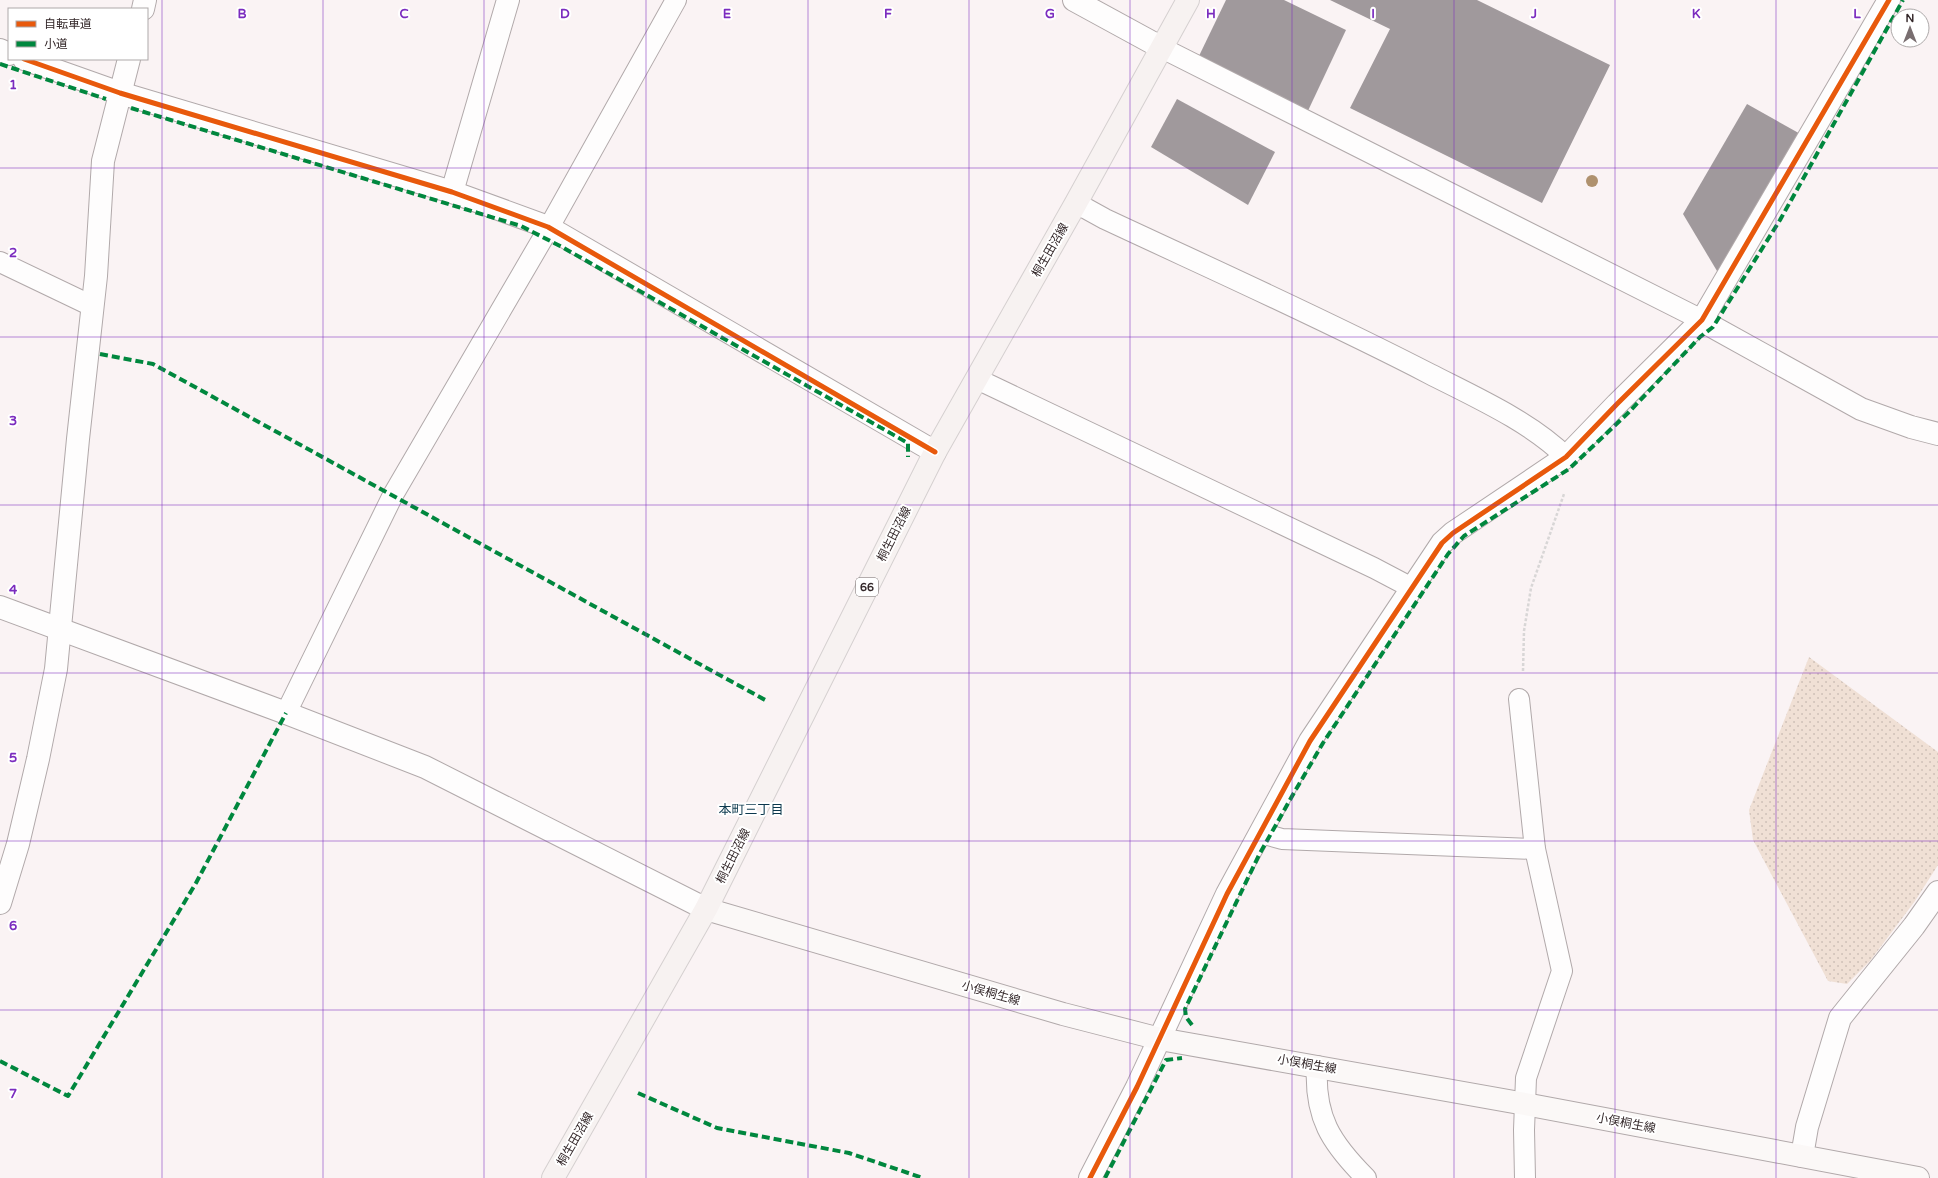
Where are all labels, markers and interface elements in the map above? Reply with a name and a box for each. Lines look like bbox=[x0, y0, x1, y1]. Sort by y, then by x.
text: B bbox=[237, 6, 247, 22]
text: C bbox=[399, 6, 409, 22]
text: D bbox=[560, 6, 570, 22]
text: E bbox=[723, 6, 731, 22]
text: F bbox=[884, 6, 892, 22]
text: G bbox=[1045, 6, 1055, 22]
text: H bbox=[1206, 6, 1216, 22]
text: I bbox=[1371, 6, 1375, 22]
text: J bbox=[1530, 6, 1537, 22]
text: K bbox=[1692, 6, 1701, 22]
text: L bbox=[1853, 6, 1861, 22]
legend bbox=[8, 8, 148, 60]
north arrow bbox=[1890, 8, 1930, 48]
text: N bbox=[1906, 12, 1914, 25]
text: 自転車道 bbox=[44, 17, 92, 31]
text: 小道 bbox=[44, 37, 68, 51]
text: 1 bbox=[9, 77, 17, 93]
street label: 桐生田沼線 bbox=[1029, 221, 1071, 279]
text: 2 bbox=[9, 245, 17, 261]
text: 3 bbox=[9, 413, 17, 429]
street label: 桐生田沼線 bbox=[874, 504, 914, 564]
road number: 66 bbox=[856, 578, 878, 596]
text: 4 bbox=[9, 582, 18, 598]
text: 5 bbox=[9, 750, 17, 766]
district label: 本町三丁目 bbox=[718, 802, 784, 818]
street label: 桐生田沼線 bbox=[713, 826, 753, 886]
text: 6 bbox=[9, 918, 17, 934]
street label: 小俣桐生線 bbox=[960, 978, 1022, 1008]
street label: 小俣桐生線 bbox=[1276, 1052, 1338, 1076]
text: 7 bbox=[9, 1086, 17, 1102]
street label: 桐生田沼線 bbox=[554, 1110, 596, 1168]
street label: 小俣桐生線 bbox=[1595, 1110, 1657, 1136]

